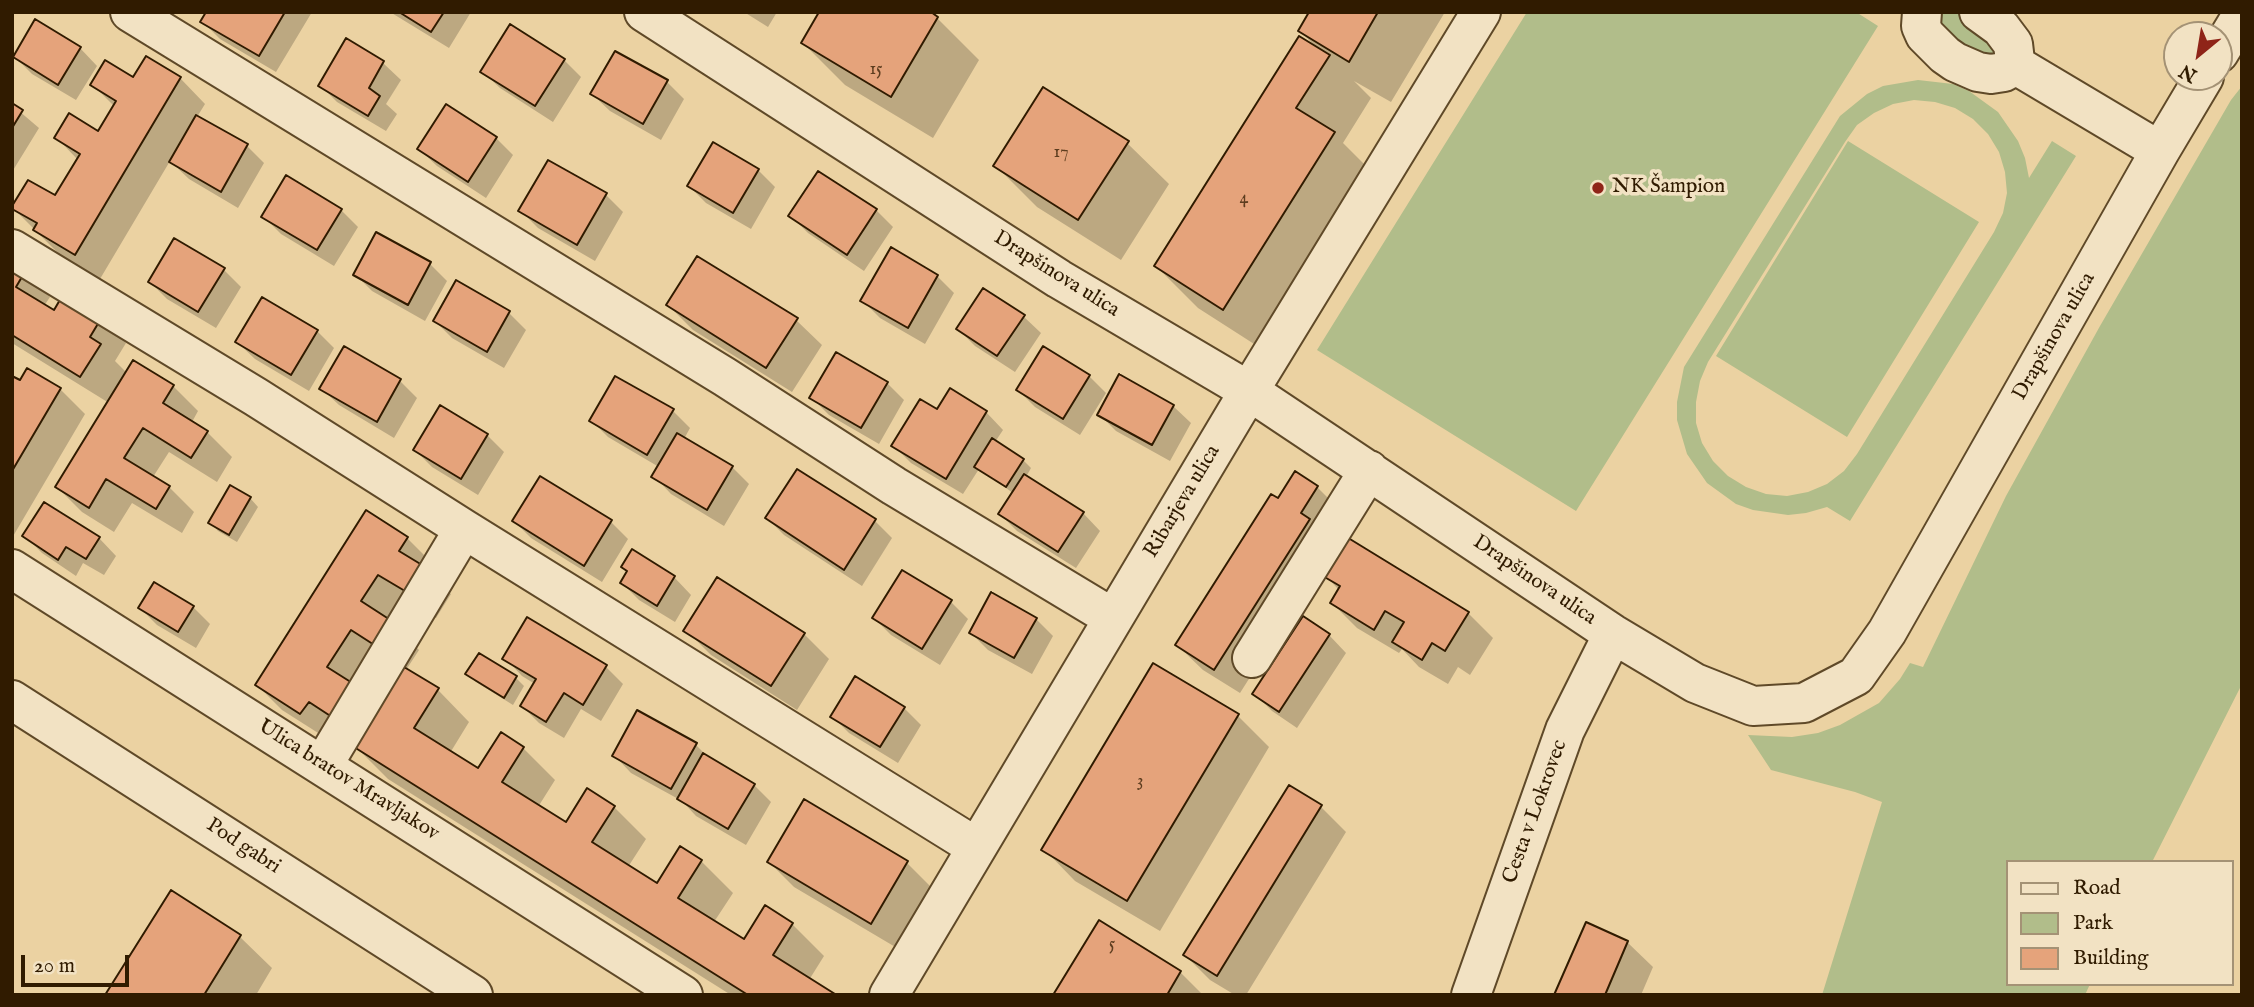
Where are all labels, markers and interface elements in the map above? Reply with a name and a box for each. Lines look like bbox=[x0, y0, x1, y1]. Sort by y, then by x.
north arrow bbox=[2163, 21, 2233, 91]
text: N bbox=[2175, 58, 2202, 87]
house number: 15 bbox=[869, 59, 883, 81]
house number: 17 bbox=[1053, 142, 1069, 164]
place label: NK Šampion bbox=[1612, 175, 1725, 201]
marker: NK Šampion bbox=[1590, 180, 1606, 196]
house number: 4 bbox=[1240, 188, 1248, 210]
street label: Drapšinova ulica bbox=[988, 226, 1124, 324]
street label: Drapšinova ulica bbox=[2008, 269, 2102, 405]
street label: Ribarjeva ulica bbox=[1139, 441, 1227, 563]
street label: Drapšinova ulica bbox=[1467, 530, 1601, 632]
street label: Ulica bratov Mravljakov bbox=[253, 715, 443, 847]
street label: Cesta v Lokrovec bbox=[1498, 737, 1574, 887]
house number: 3 bbox=[1137, 771, 1143, 793]
street label: Pod gabri bbox=[201, 814, 285, 880]
legend bbox=[2006, 860, 2233, 986]
text: Road bbox=[2073, 875, 2120, 902]
text: Park bbox=[2073, 910, 2113, 937]
house number: 5 bbox=[1109, 934, 1115, 956]
scale bar bbox=[24, 940, 133, 984]
text: Building bbox=[2073, 945, 2148, 972]
text: 20 m bbox=[34, 953, 75, 980]

